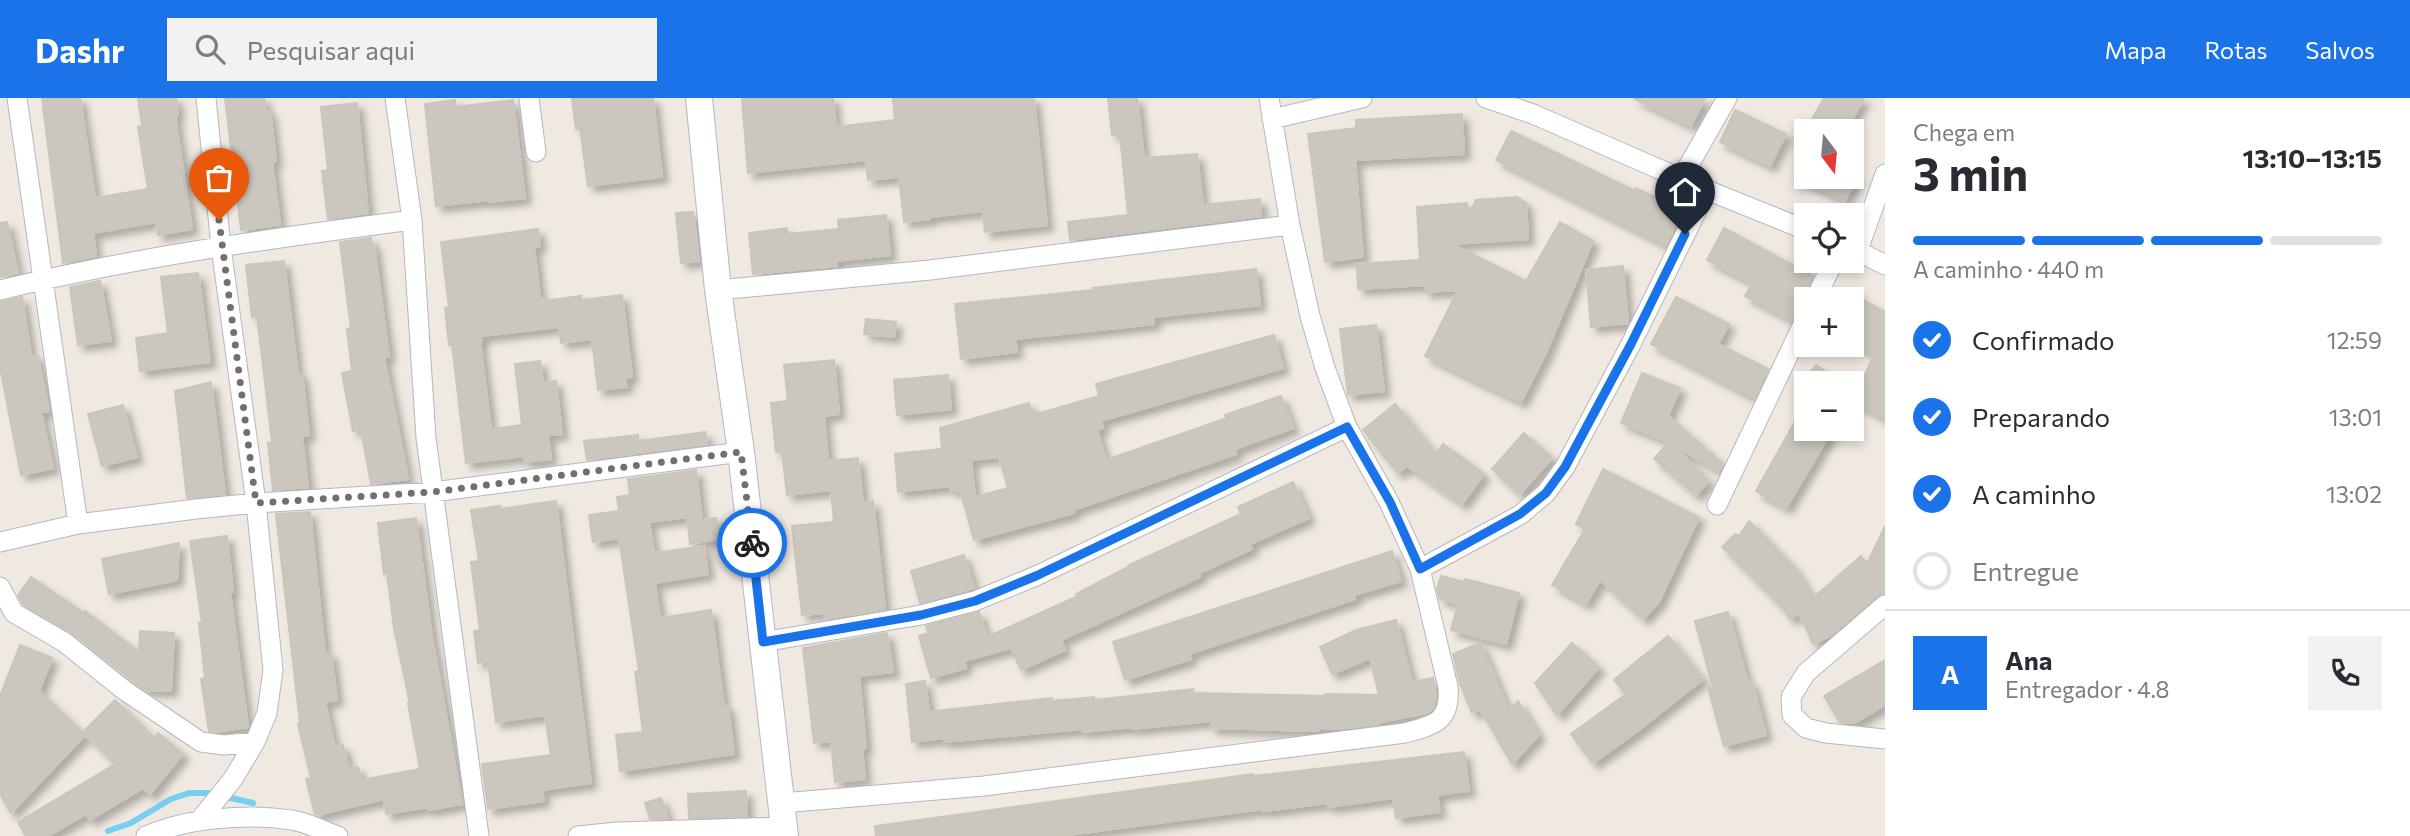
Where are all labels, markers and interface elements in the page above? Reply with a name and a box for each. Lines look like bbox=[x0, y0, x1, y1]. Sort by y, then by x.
search box bbox=[167, 18, 657, 81]
text: Dashr bbox=[35, 29, 125, 70]
icon: search bbox=[191, 30, 229, 68]
text: Pesquisar aqui bbox=[247, 34, 415, 65]
text: Mapa bbox=[2105, 35, 2167, 64]
text: Rotas bbox=[2205, 35, 2267, 64]
text: Salvos bbox=[2305, 35, 2375, 64]
text: Chega em bbox=[1913, 118, 2015, 146]
north arrow bbox=[1794, 119, 1864, 189]
map controls bbox=[1794, 119, 1864, 441]
text: 13:10–13:15 bbox=[2243, 142, 2382, 173]
text: 3 min bbox=[1913, 144, 2028, 200]
pin bbox=[189, 148, 249, 220]
icon: bag bbox=[200, 159, 238, 197]
pin bbox=[1655, 162, 1715, 234]
icon: home bbox=[1666, 173, 1704, 211]
button: locate bbox=[1794, 203, 1864, 273]
text: A caminho · 440 m bbox=[1913, 255, 2104, 283]
button: + bbox=[1794, 287, 1864, 357]
icon: check bbox=[1913, 321, 1951, 359]
text: Confirmado bbox=[1972, 324, 2114, 355]
text: 12:59 bbox=[2327, 326, 2382, 354]
button: − bbox=[1794, 371, 1864, 441]
icon: check bbox=[1913, 398, 1951, 436]
text: Preparando bbox=[1972, 401, 2110, 432]
text: 13:01 bbox=[2329, 403, 2382, 431]
icon: check bbox=[1913, 475, 1951, 513]
text: A caminho bbox=[1972, 478, 2096, 509]
text: 13:02 bbox=[2326, 480, 2382, 508]
courier bbox=[717, 508, 787, 578]
icon: bike bbox=[733, 524, 771, 562]
text: Entregue bbox=[1972, 555, 2079, 586]
button: phone bbox=[2308, 636, 2382, 710]
text: Ana bbox=[2005, 644, 2052, 675]
text: A bbox=[1941, 658, 1959, 689]
text: Entregador · 4.8 bbox=[2005, 675, 2170, 703]

